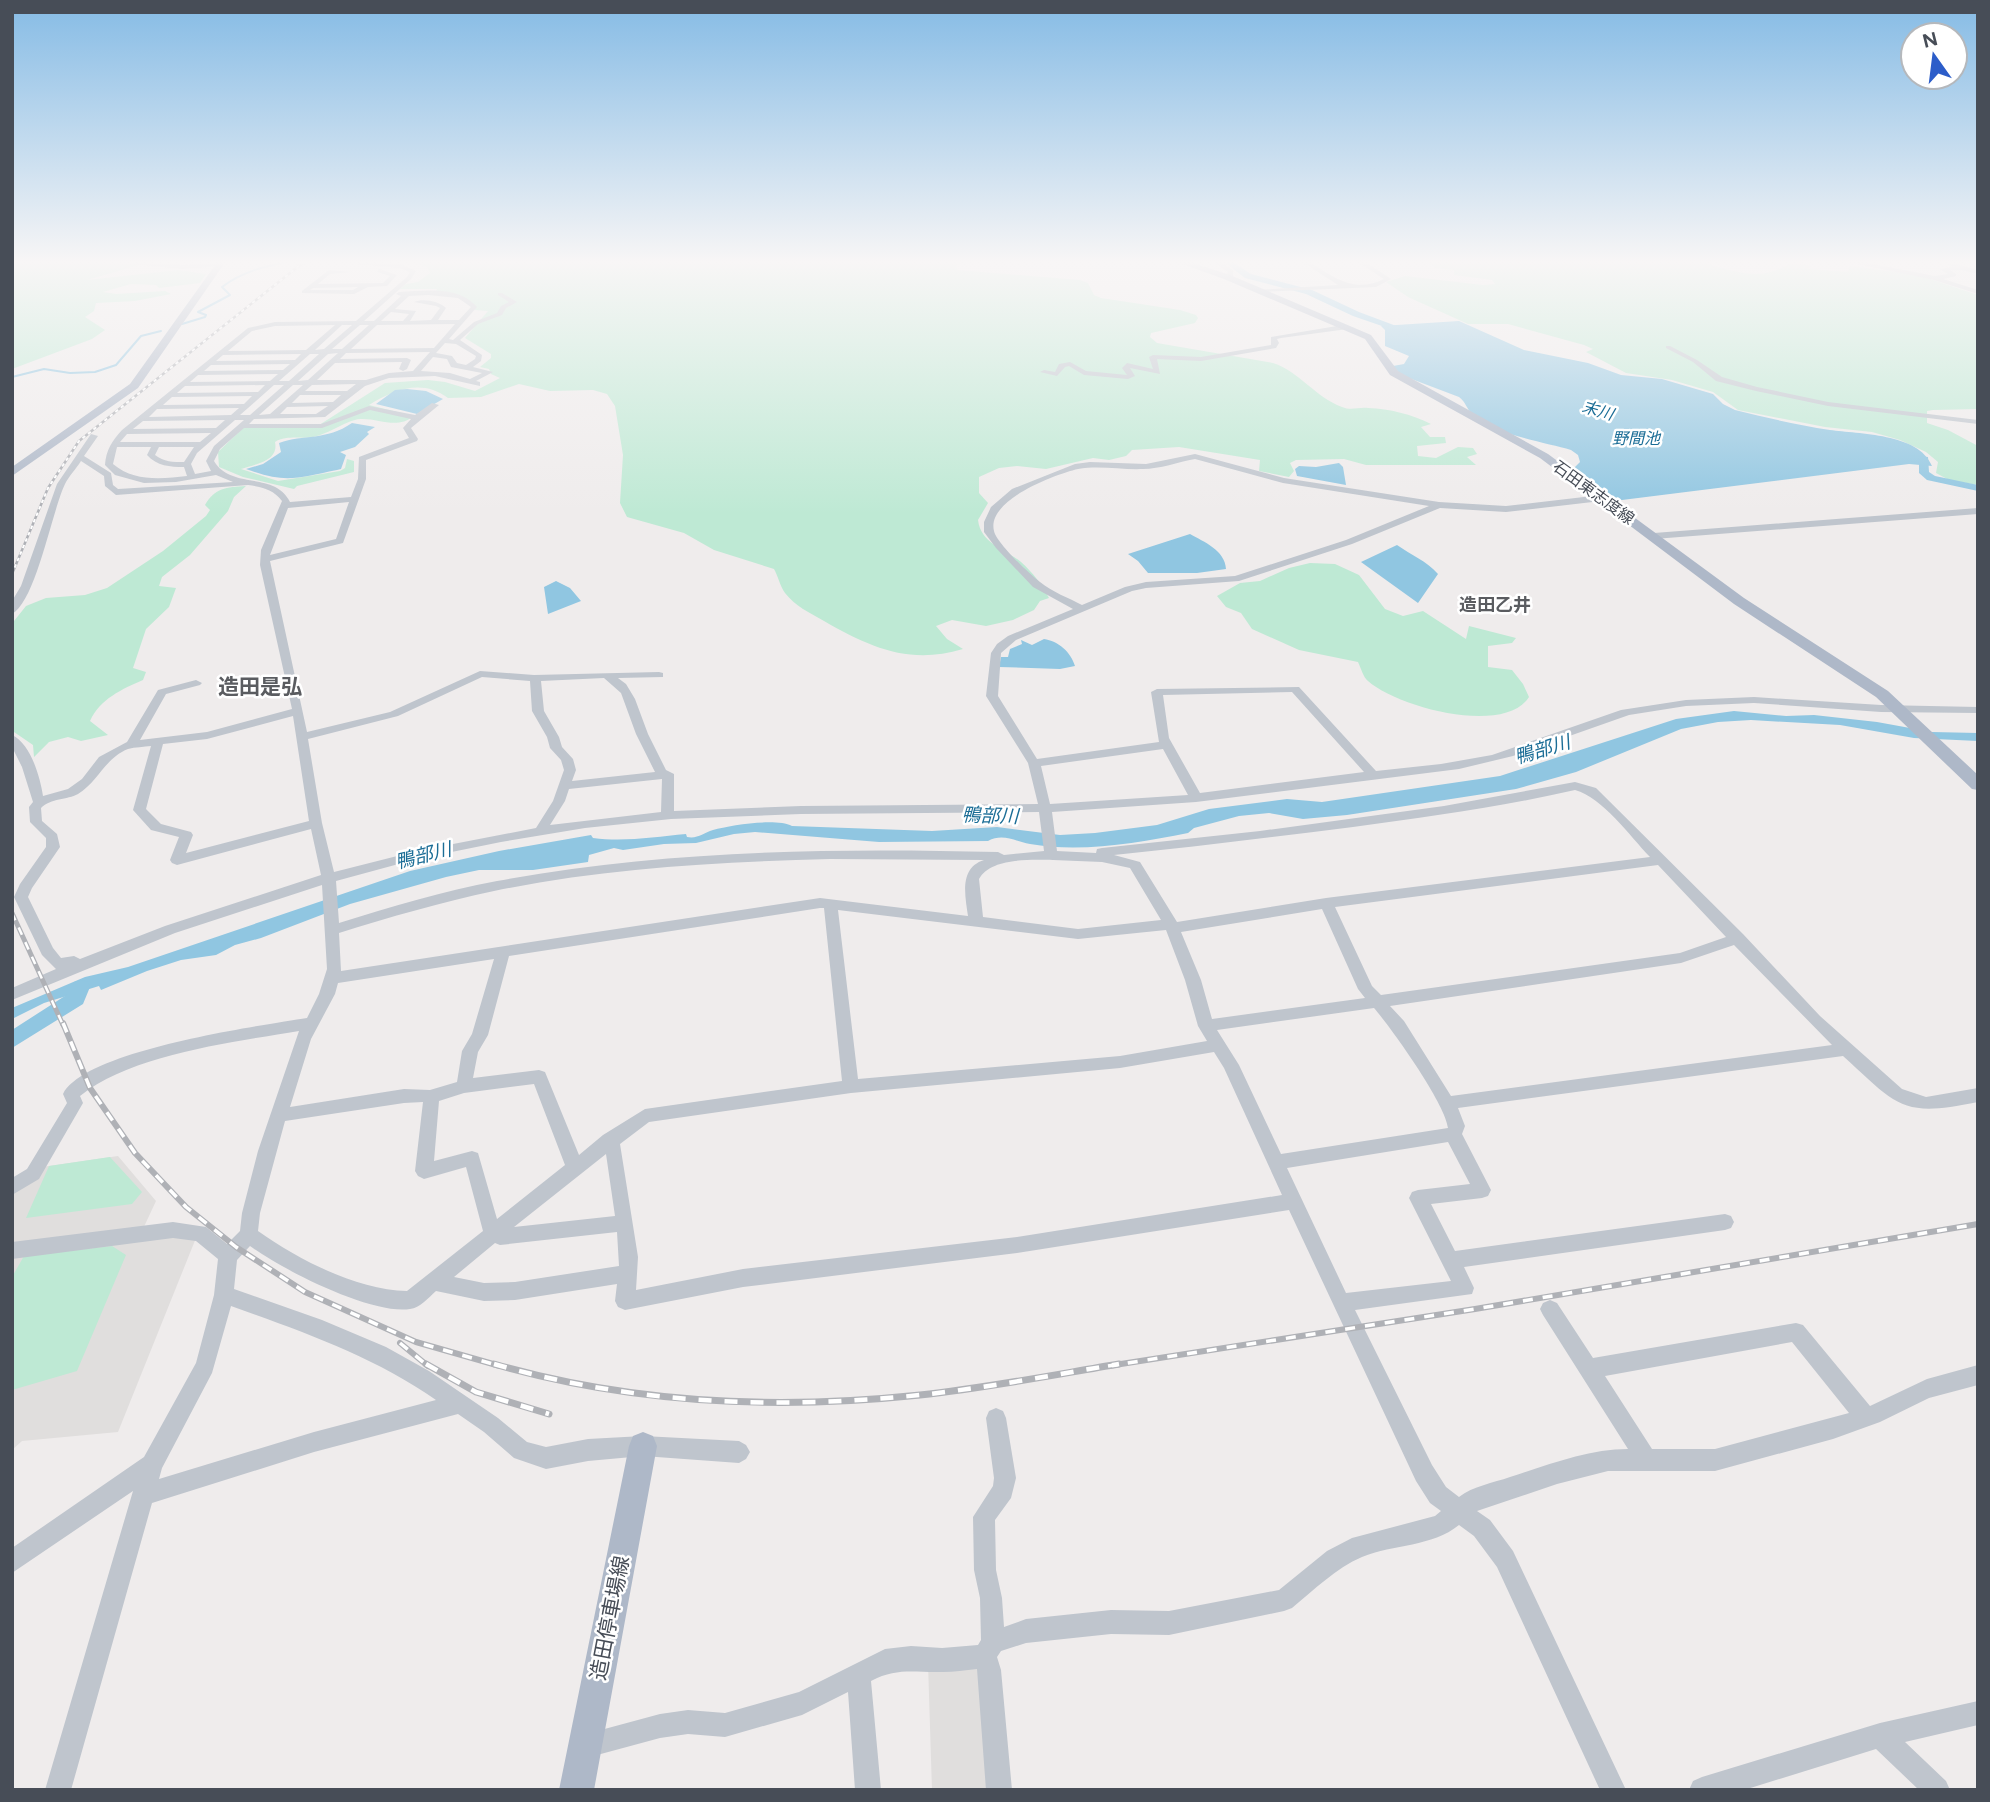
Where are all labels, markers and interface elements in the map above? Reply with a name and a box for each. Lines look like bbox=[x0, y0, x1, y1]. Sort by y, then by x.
north arrow bbox=[1899, 21, 1969, 91]
text: N bbox=[1920, 27, 1940, 53]
water label: 末川 bbox=[1580, 397, 1618, 425]
water label: 野間池 bbox=[1612, 429, 1662, 448]
street label: 石田東志度線 bbox=[1549, 457, 1638, 528]
district label: 造田乙井 bbox=[1459, 594, 1531, 616]
district label: 造田是弘 bbox=[218, 674, 302, 699]
water label: 鴨部川 bbox=[1512, 730, 1575, 769]
water label: 鴨部川 bbox=[961, 803, 1021, 828]
water label: 鴨部川 bbox=[393, 837, 455, 874]
street label: 造田停車場線 bbox=[585, 1554, 634, 1682]

